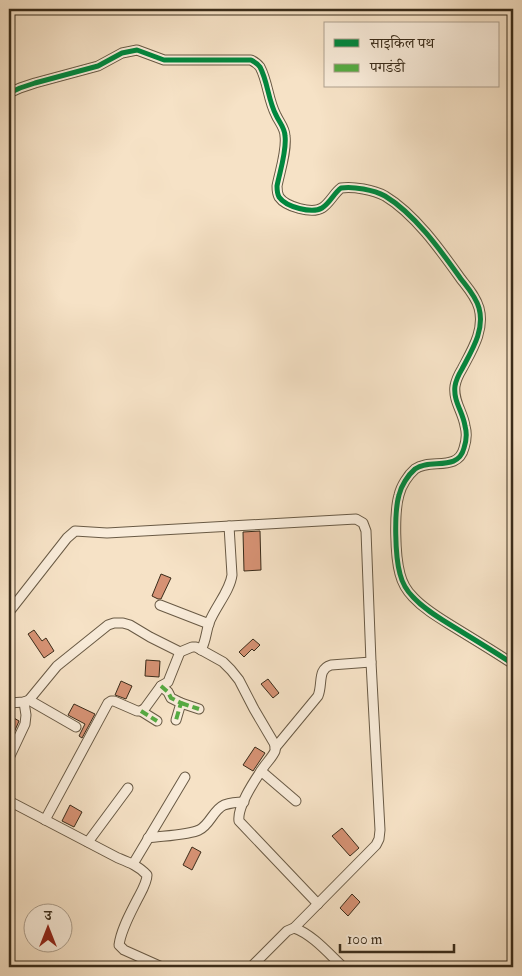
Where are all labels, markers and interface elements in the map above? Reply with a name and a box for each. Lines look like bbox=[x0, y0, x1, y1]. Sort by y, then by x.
legend bbox=[324, 22, 500, 88]
text: साइकिल पथ bbox=[369, 34, 435, 53]
text: पगडंडी bbox=[369, 58, 406, 77]
north arrow bbox=[22, 904, 72, 954]
text: उ bbox=[43, 907, 52, 924]
scale bar bbox=[340, 921, 453, 953]
text: 100 m bbox=[347, 930, 383, 949]

